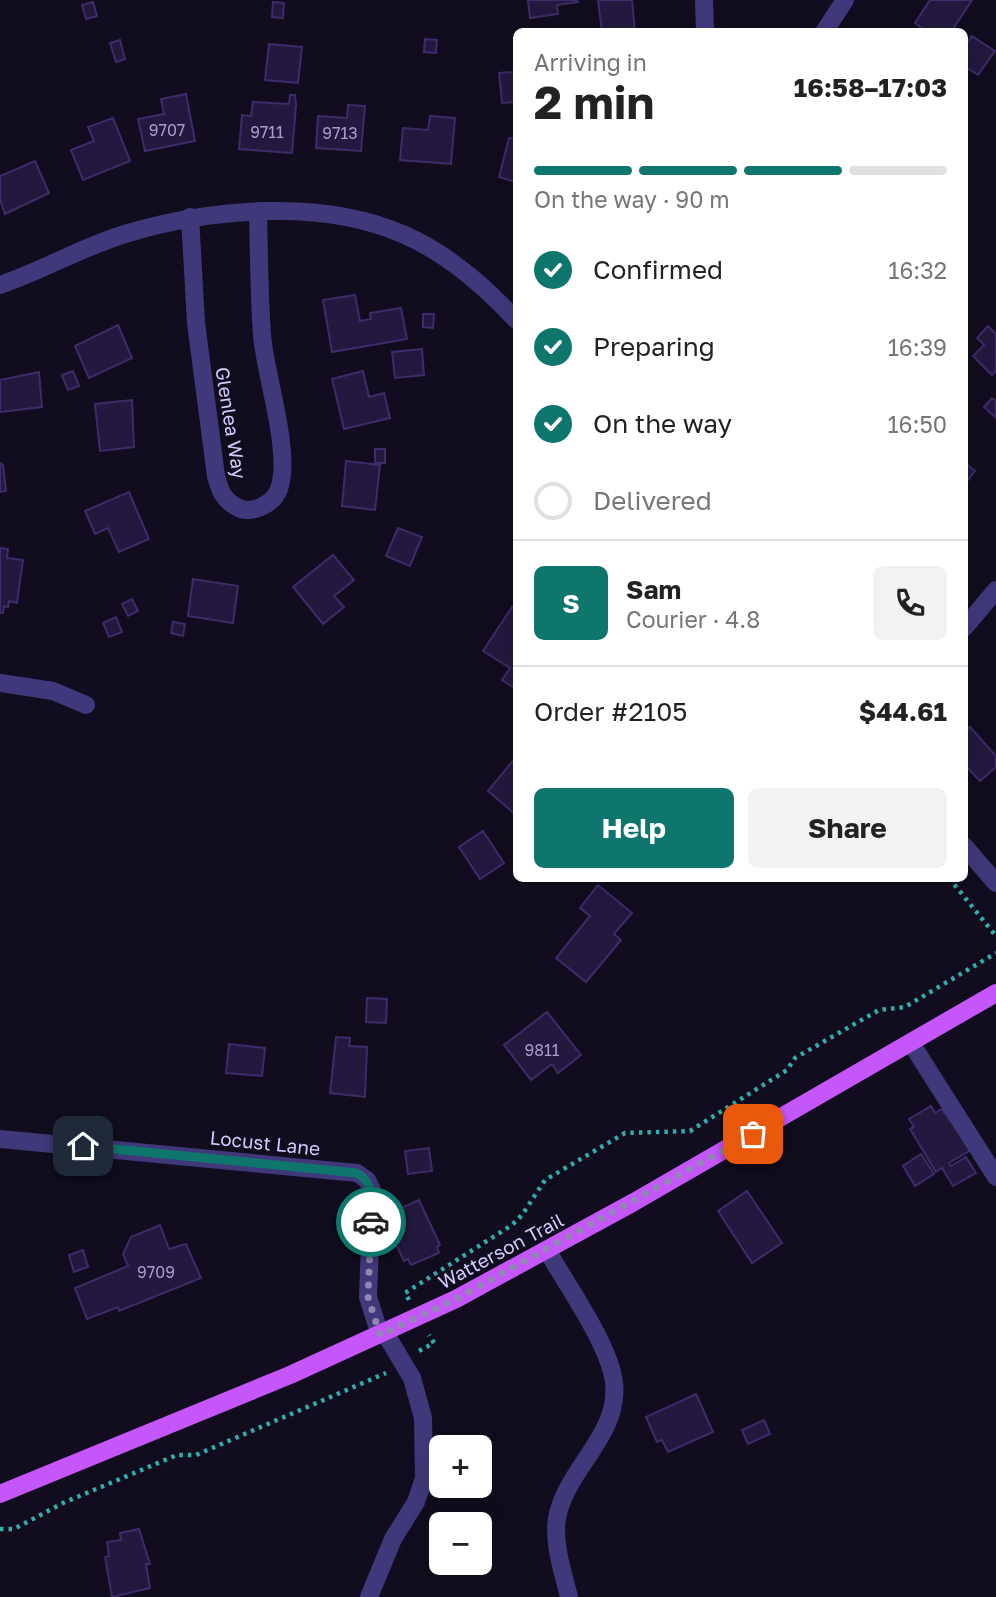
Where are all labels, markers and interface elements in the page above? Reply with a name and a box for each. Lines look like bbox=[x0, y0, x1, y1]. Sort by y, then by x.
text: Arriving in bbox=[534, 48, 647, 76]
text: 16:58–17:03 bbox=[794, 72, 947, 103]
text: 2 min bbox=[534, 74, 654, 129]
house number: 9707 bbox=[149, 120, 185, 140]
house number: 9711 bbox=[250, 122, 284, 142]
house number: 9713 bbox=[322, 123, 358, 143]
text: On the way · 90 m bbox=[534, 185, 730, 213]
icon: check bbox=[534, 251, 572, 289]
text: Confirmed bbox=[593, 254, 723, 285]
text: 16:32 bbox=[888, 256, 947, 284]
icon: check bbox=[534, 328, 572, 366]
text: Preparing bbox=[593, 331, 715, 362]
text: 16:39 bbox=[888, 333, 947, 361]
street label: Glenlea Way bbox=[211, 365, 252, 481]
icon: check bbox=[534, 405, 572, 443]
text: On the way bbox=[593, 408, 732, 439]
text: 16:50 bbox=[887, 410, 947, 438]
text: Delivered bbox=[593, 485, 712, 516]
button: phone bbox=[873, 566, 947, 640]
text: Sam bbox=[626, 574, 681, 605]
text: S bbox=[562, 588, 580, 619]
text: Courier · 4.8 bbox=[626, 605, 760, 633]
text: Order #2105 bbox=[534, 696, 687, 727]
text: $44.61 bbox=[859, 696, 947, 727]
button: Help bbox=[534, 788, 734, 868]
button: Share bbox=[748, 788, 947, 868]
house number: 9811 bbox=[525, 1040, 560, 1060]
pin bbox=[723, 1104, 783, 1164]
icon: bag bbox=[734, 1115, 772, 1153]
pin bbox=[53, 1116, 113, 1176]
street label: Locust Lane bbox=[209, 1125, 321, 1160]
icon: home bbox=[64, 1127, 102, 1165]
courier bbox=[336, 1187, 406, 1257]
icon: car bbox=[352, 1203, 390, 1241]
street label: Watterson Trail bbox=[434, 1208, 567, 1293]
house number: 9709 bbox=[137, 1262, 175, 1282]
map controls bbox=[429, 1435, 492, 1575]
button: + bbox=[429, 1435, 492, 1498]
button: − bbox=[429, 1512, 492, 1575]

